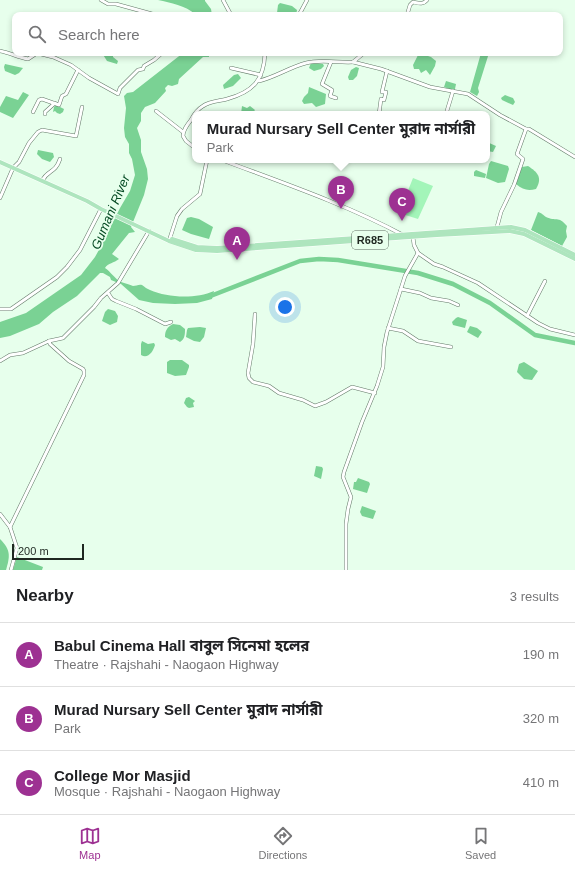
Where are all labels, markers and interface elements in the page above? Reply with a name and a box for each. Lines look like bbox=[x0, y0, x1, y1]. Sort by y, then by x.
search box bbox=[12, 12, 563, 56]
icon: search bbox=[26, 23, 48, 45]
text: Search here bbox=[58, 26, 140, 43]
popup bbox=[192, 111, 490, 163]
text: Murad Nursary Sell Center মুরাদ নার্সারী bbox=[207, 120, 475, 137]
text: Park bbox=[207, 140, 233, 155]
water label: Gumani River bbox=[88, 172, 133, 252]
pin: B bbox=[328, 176, 354, 209]
pin: C bbox=[389, 188, 415, 221]
pin: A bbox=[224, 227, 250, 260]
road number: R685 bbox=[352, 231, 388, 249]
your location bbox=[275, 297, 295, 317]
scale bar bbox=[12, 542, 84, 561]
text: 200 m bbox=[18, 545, 49, 557]
text: Nearby bbox=[16, 586, 74, 605]
text: 3 results bbox=[510, 589, 559, 604]
text: Babul Cinema Hall বাবুল সিনেমা হলের bbox=[54, 637, 309, 654]
text: A bbox=[24, 647, 34, 662]
text: 190 m bbox=[523, 647, 559, 662]
text: Theatre · Rajshahi - Naogaon Highway bbox=[54, 657, 279, 672]
text: Murad Nursary Sell Center মুরাদ নার্সারী bbox=[54, 701, 323, 718]
text: B bbox=[24, 711, 34, 726]
text: 320 m bbox=[523, 711, 559, 726]
text: Park bbox=[54, 721, 81, 736]
text: College Mor Masjid bbox=[54, 767, 191, 784]
text: C bbox=[24, 775, 34, 790]
text: 410 m bbox=[523, 775, 559, 790]
text: Mosque · Rajshahi - Naogaon Highway bbox=[54, 784, 280, 799]
tab: Map bbox=[79, 825, 101, 861]
tab: Directions bbox=[258, 825, 307, 861]
tab: Saved bbox=[465, 825, 496, 861]

